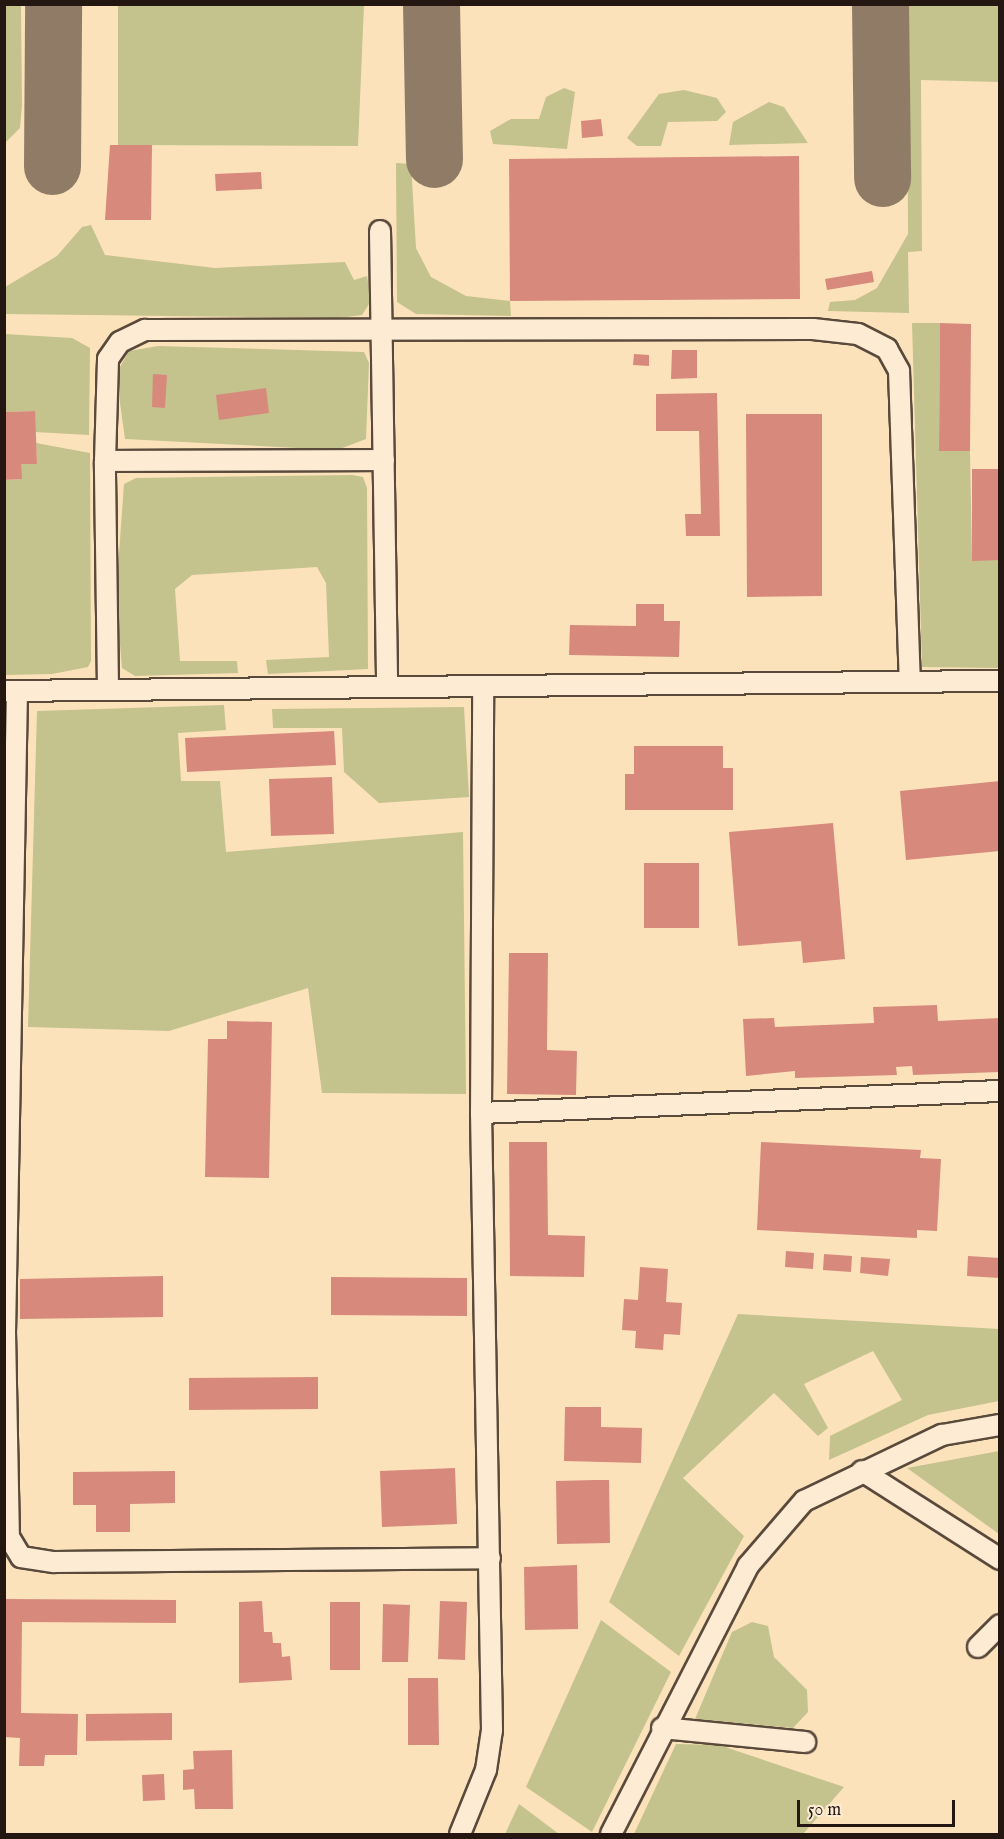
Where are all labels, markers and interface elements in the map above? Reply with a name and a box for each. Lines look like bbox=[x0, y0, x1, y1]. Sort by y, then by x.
scale bar bbox=[800, 1788, 958, 1826]
text: 50 m bbox=[808, 1799, 841, 1822]

